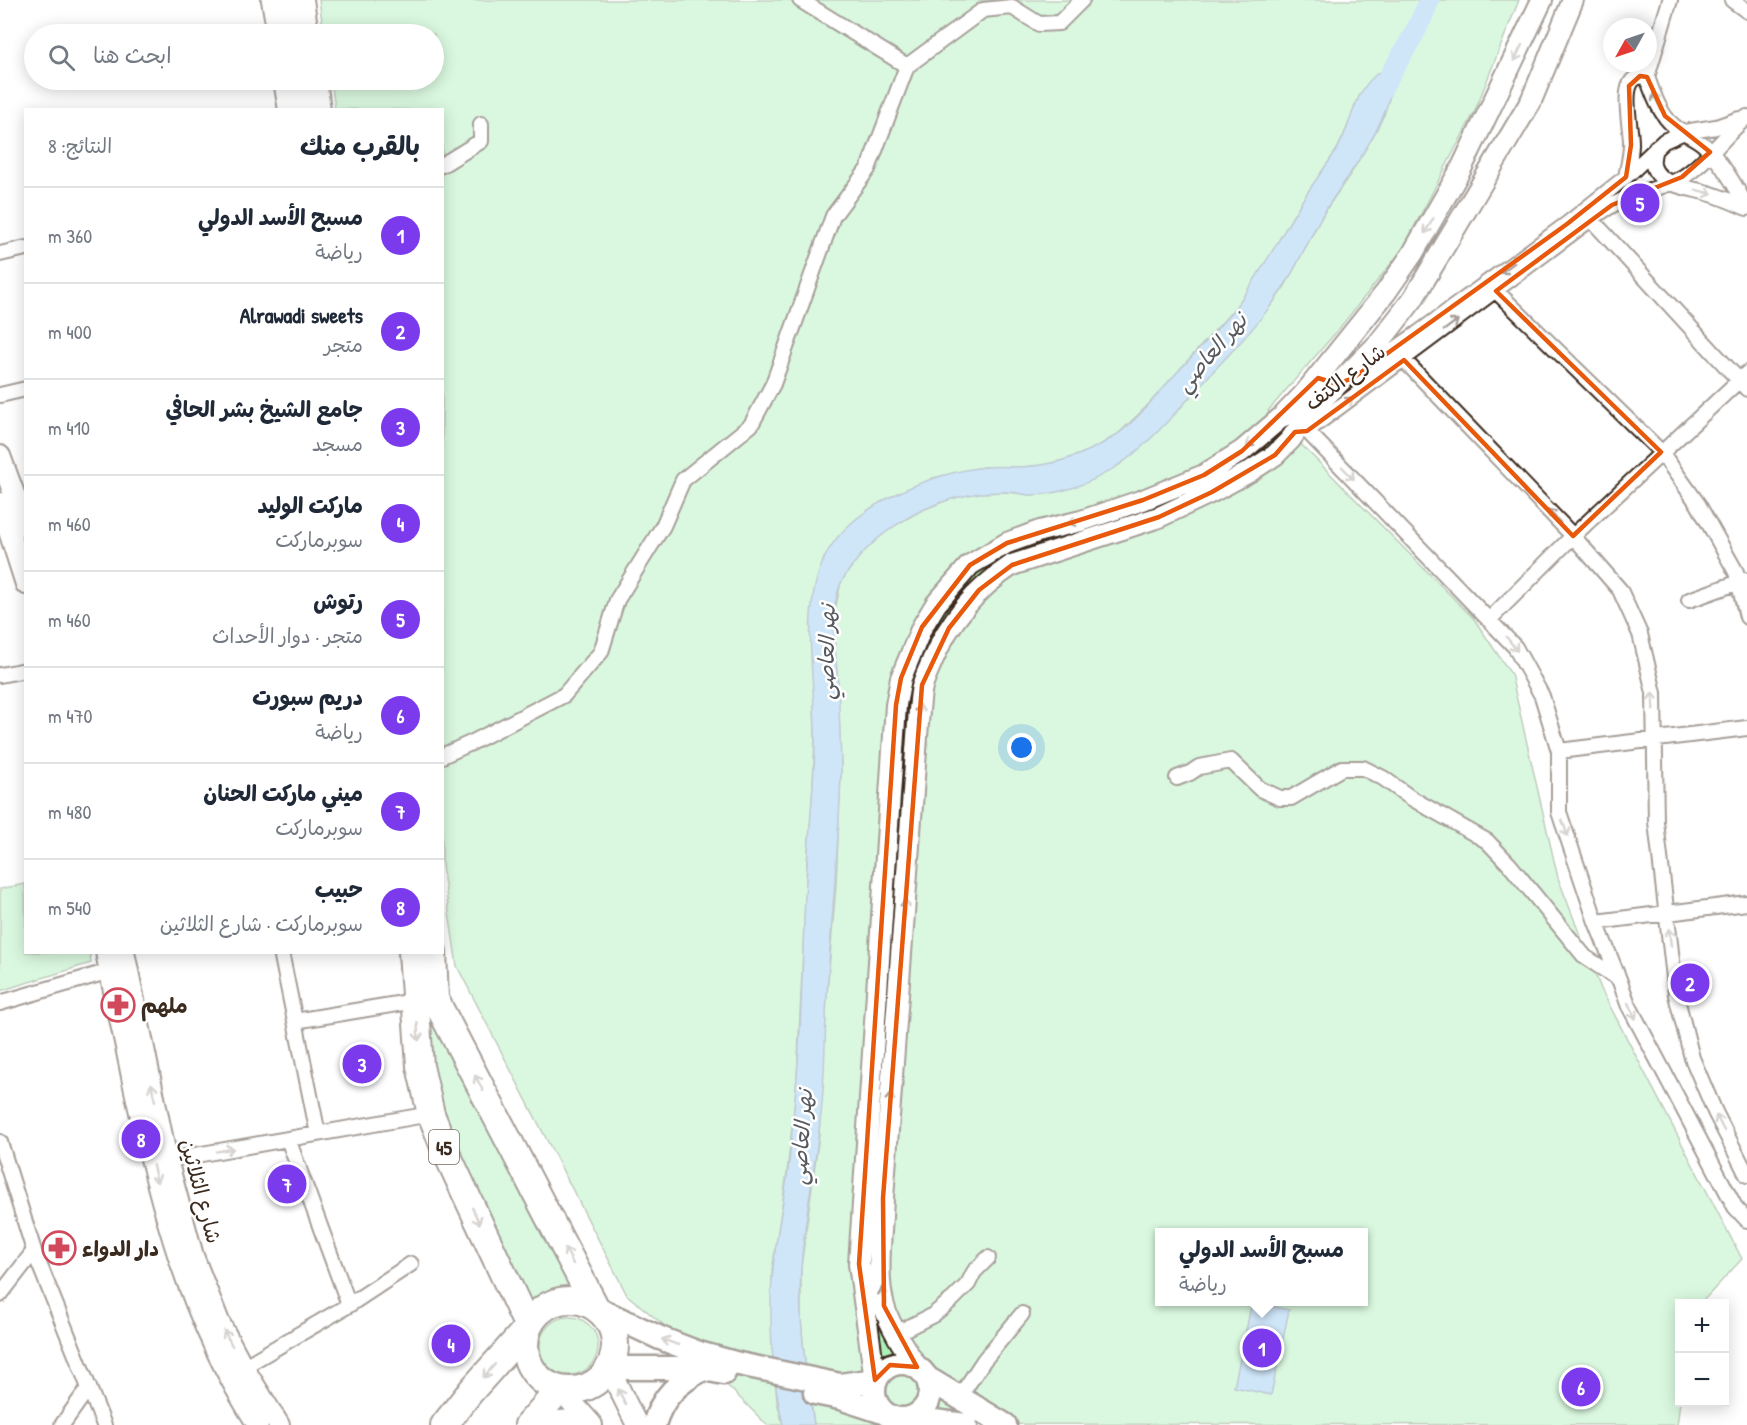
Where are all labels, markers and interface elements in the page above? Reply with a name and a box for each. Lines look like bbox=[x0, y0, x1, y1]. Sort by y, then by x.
north arrow bbox=[1603, 18, 1657, 72]
search box bbox=[24, 24, 444, 90]
text: ابحث هنا bbox=[93, 40, 172, 70]
icon: search bbox=[45, 41, 78, 74]
one-way arrow bbox=[1511, 44, 1523, 62]
one-way arrow bbox=[1651, 93, 1663, 111]
text: بالقرب منك bbox=[300, 128, 420, 163]
text: النتائج: 8 bbox=[48, 132, 112, 159]
pin: 5 bbox=[1620, 180, 1660, 226]
one-way arrow bbox=[1694, 187, 1713, 198]
text: مسبح الأسد الدولي bbox=[198, 202, 363, 232]
one-way arrow bbox=[1422, 218, 1434, 235]
text: 360 m bbox=[48, 222, 92, 249]
text: 1 bbox=[397, 222, 404, 249]
text: رياضة bbox=[315, 238, 363, 265]
one-way arrow bbox=[1499, 262, 1515, 274]
text: Alrawadi sweets bbox=[240, 300, 363, 330]
water label: نهر العاصي bbox=[1168, 304, 1259, 401]
text: 400 m bbox=[48, 318, 92, 345]
text: 2 bbox=[396, 318, 405, 345]
one-way arrow bbox=[1443, 318, 1459, 331]
text: متجر bbox=[324, 331, 363, 358]
street label: شارع الكتف bbox=[1299, 337, 1392, 418]
text: جامع الشيخ بشر الحافي bbox=[166, 394, 363, 424]
one-way arrow bbox=[1338, 396, 1354, 409]
text: 410 m bbox=[48, 414, 90, 441]
text: 3 bbox=[396, 414, 405, 441]
text: مسجد bbox=[312, 430, 363, 457]
one-way arrow bbox=[1245, 435, 1261, 448]
one-way arrow bbox=[1341, 466, 1356, 481]
text: ماركت الوليد bbox=[257, 490, 363, 520]
one-way arrow bbox=[1546, 508, 1561, 523]
text: 460 m bbox=[48, 510, 91, 537]
text: 4 bbox=[397, 510, 404, 537]
one-way arrow bbox=[1067, 516, 1086, 528]
text: سوبرماركت bbox=[275, 526, 363, 553]
text: رتوش bbox=[313, 586, 363, 616]
water label: نهر العاصي bbox=[810, 601, 847, 700]
text: 460 m bbox=[48, 606, 91, 633]
text: 5 bbox=[396, 606, 405, 633]
text: متجر · دوار الأحداث bbox=[212, 622, 363, 649]
one-way arrow bbox=[1506, 636, 1518, 652]
text: دريم سبورت bbox=[252, 682, 363, 712]
one-way arrow bbox=[1648, 691, 1659, 711]
text: 470 m bbox=[48, 702, 93, 729]
text: 6 bbox=[397, 702, 405, 729]
one-way arrow bbox=[914, 704, 925, 724]
text: رياضة bbox=[315, 718, 363, 745]
your location bbox=[1007, 733, 1036, 762]
text: ميني ماركت الحنان bbox=[203, 778, 363, 808]
text: 480 m bbox=[48, 798, 91, 825]
text: 7 bbox=[396, 798, 405, 825]
text: سوبرماركت bbox=[275, 814, 363, 841]
one-way arrow bbox=[1560, 818, 1571, 837]
text: حبيب bbox=[315, 874, 363, 904]
text: 540 m bbox=[48, 894, 91, 921]
text: 8 bbox=[396, 894, 405, 921]
one-way arrow bbox=[899, 898, 910, 918]
text: سوبرماركت · شارع الثلاثين bbox=[160, 910, 363, 937]
one-way arrow bbox=[1664, 927, 1675, 947]
pin: 2 bbox=[1670, 960, 1710, 1006]
pharmacy icon: ملهم bbox=[100, 987, 136, 1023]
place label: ملهم bbox=[141, 991, 188, 1022]
one-way arrow bbox=[1627, 1001, 1638, 1019]
one-way arrow bbox=[412, 1021, 423, 1041]
pin: 3 bbox=[342, 1042, 382, 1086]
one-way arrow bbox=[473, 1074, 484, 1092]
one-way arrow bbox=[147, 1083, 158, 1103]
water label: نهر العاصي bbox=[783, 1086, 824, 1186]
one-way arrow bbox=[885, 1092, 896, 1112]
one-way arrow bbox=[1714, 1115, 1725, 1133]
pin: 8 bbox=[122, 1116, 160, 1162]
road number: 45 bbox=[429, 1130, 459, 1164]
street label: شارع الثلاثين bbox=[172, 1135, 229, 1247]
one-way arrow bbox=[214, 1144, 234, 1155]
pin: 7 bbox=[268, 1162, 306, 1206]
one-way arrow bbox=[149, 1164, 161, 1183]
one-way arrow bbox=[471, 1206, 483, 1224]
popup bbox=[1155, 1228, 1368, 1306]
pharmacy icon: دار الدواء bbox=[41, 1230, 77, 1266]
place label: دار الدواء bbox=[82, 1234, 159, 1263]
text: مسبح الأسد الدولي bbox=[1179, 1234, 1344, 1264]
one-way arrow bbox=[563, 1247, 574, 1265]
text: رياضة bbox=[1179, 1270, 1227, 1297]
one-way arrow bbox=[878, 1287, 889, 1307]
map controls bbox=[1675, 1299, 1729, 1407]
button: + bbox=[1675, 1299, 1729, 1353]
pin: 4 bbox=[432, 1322, 470, 1366]
pin: 1 bbox=[1242, 1326, 1282, 1370]
one-way arrow bbox=[222, 1330, 233, 1348]
one-way arrow bbox=[662, 1336, 680, 1347]
button: − bbox=[1675, 1353, 1729, 1407]
one-way arrow bbox=[482, 1363, 496, 1378]
pin: 6 bbox=[1562, 1364, 1600, 1410]
one-way arrow bbox=[616, 1388, 628, 1406]

